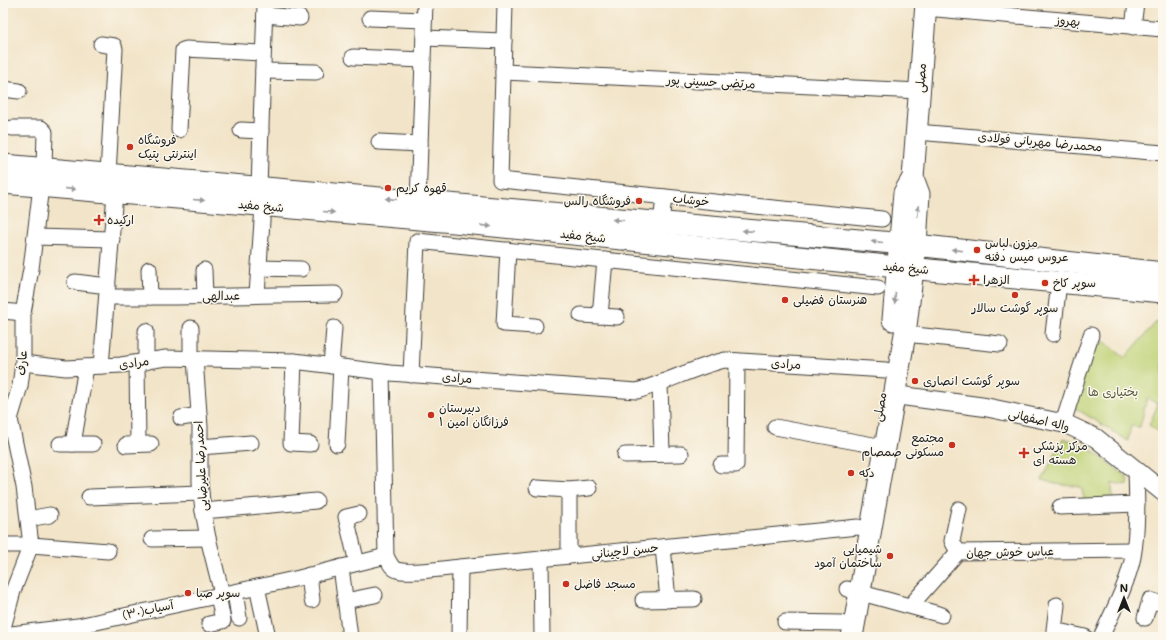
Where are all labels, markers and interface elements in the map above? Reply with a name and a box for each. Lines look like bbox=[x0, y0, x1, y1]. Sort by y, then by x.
street label: بهروز bbox=[1054, 11, 1081, 30]
street label: مصلی bbox=[911, 63, 930, 93]
street label: مرتضی حسینی پور bbox=[665, 71, 756, 92]
street label: محمدرضا مهربانی فولادی bbox=[977, 128, 1103, 155]
place label: فروشگاه اینترنتی پتیک bbox=[138, 131, 197, 162]
marker: فروشگاه اینترنتی پتیک bbox=[125, 142, 135, 152]
place label: قهوه کریم bbox=[396, 179, 447, 197]
marker: قهوه کریم bbox=[383, 183, 393, 193]
one-way arrow bbox=[64, 186, 76, 192]
street label: خوشاب bbox=[672, 189, 710, 210]
place label: فروشگاه رالس bbox=[564, 192, 631, 209]
street label: شیخ مفید bbox=[237, 195, 285, 217]
one-way arrow bbox=[385, 196, 397, 203]
marker: فروشگاه رالس bbox=[634, 196, 644, 206]
one-way arrow bbox=[193, 197, 205, 204]
one-way arrow bbox=[915, 205, 922, 217]
one-way arrow bbox=[323, 208, 335, 215]
place label: ارکیده bbox=[107, 211, 134, 227]
marker: ارکیده bbox=[94, 215, 104, 225]
one-way arrow bbox=[612, 216, 624, 223]
one-way arrow bbox=[480, 223, 492, 229]
street label: شیخ مفید bbox=[559, 225, 607, 247]
one-way arrow bbox=[742, 228, 754, 234]
place label: مزون لباس عروس میس دفنه bbox=[985, 234, 1069, 265]
one-way arrow bbox=[871, 239, 883, 246]
marker: مزون لباس عروس میس دفنه bbox=[972, 245, 982, 255]
one-way arrow bbox=[951, 247, 963, 253]
street label: شیخ مفید bbox=[882, 257, 930, 279]
place label: الزهرا bbox=[983, 271, 1010, 287]
marker: الزهرا bbox=[968, 274, 980, 286]
place label: سوپر کاخ bbox=[1053, 274, 1096, 292]
marker: سوپر کاخ bbox=[1040, 278, 1050, 288]
street label: عبدالهی bbox=[202, 287, 240, 304]
marker: سوپر گوشت سالار bbox=[1010, 290, 1020, 300]
place label: هنرستان فضیلی bbox=[793, 291, 867, 308]
one-way arrow bbox=[892, 291, 899, 304]
marker: هنرستان فضیلی bbox=[780, 295, 790, 305]
place label: سوپر گوشت سالار bbox=[971, 299, 1058, 316]
street label: عارف bbox=[12, 350, 30, 376]
street label: مرادی bbox=[118, 352, 150, 372]
street label: مرادی bbox=[771, 354, 802, 372]
street label: مرادی bbox=[441, 368, 473, 386]
place label: سوپر گوشت انصاری bbox=[923, 372, 1020, 389]
marker: سوپر گوشت انصاری bbox=[910, 376, 920, 386]
park label: بختیاری ها bbox=[1088, 383, 1138, 400]
street label: مصلی bbox=[869, 391, 890, 423]
place label: دبیرستان فرزانگان امین ۱ bbox=[439, 399, 509, 429]
street label: واله اصفهانی bbox=[1007, 404, 1071, 435]
marker: دبیرستان فرزانگان امین ۱ bbox=[426, 410, 436, 420]
street label: احمدرضا علیرضایی bbox=[190, 420, 211, 512]
place label: مجتمع مسکونی صمصام bbox=[861, 429, 944, 461]
place label: مرکز پزشکی هسته ای bbox=[1033, 437, 1088, 467]
marker: مجتمع مسکونی صمصام bbox=[947, 440, 957, 450]
marker: مرکز پزشکی هسته ای bbox=[1018, 447, 1030, 459]
place label: دکه bbox=[859, 464, 875, 480]
marker: دکه bbox=[846, 468, 856, 478]
street label: حسن لاچینانی bbox=[590, 539, 659, 562]
place label: شیمیایی ساختمان آمود bbox=[814, 540, 882, 570]
street label: عباس خوش جهان bbox=[966, 542, 1054, 561]
marker: شیمیایی ساختمان آمود bbox=[885, 551, 895, 561]
place label: مسجد فاضل bbox=[574, 575, 636, 592]
north arrow bbox=[1104, 578, 1144, 618]
marker: مسجد فاضل bbox=[561, 579, 571, 589]
text: N bbox=[1120, 580, 1128, 595]
place label: سوپر صبا bbox=[196, 584, 240, 601]
marker: سوپر صبا bbox=[183, 588, 193, 598]
street label: آسیاب(۳۰) bbox=[121, 596, 176, 623]

